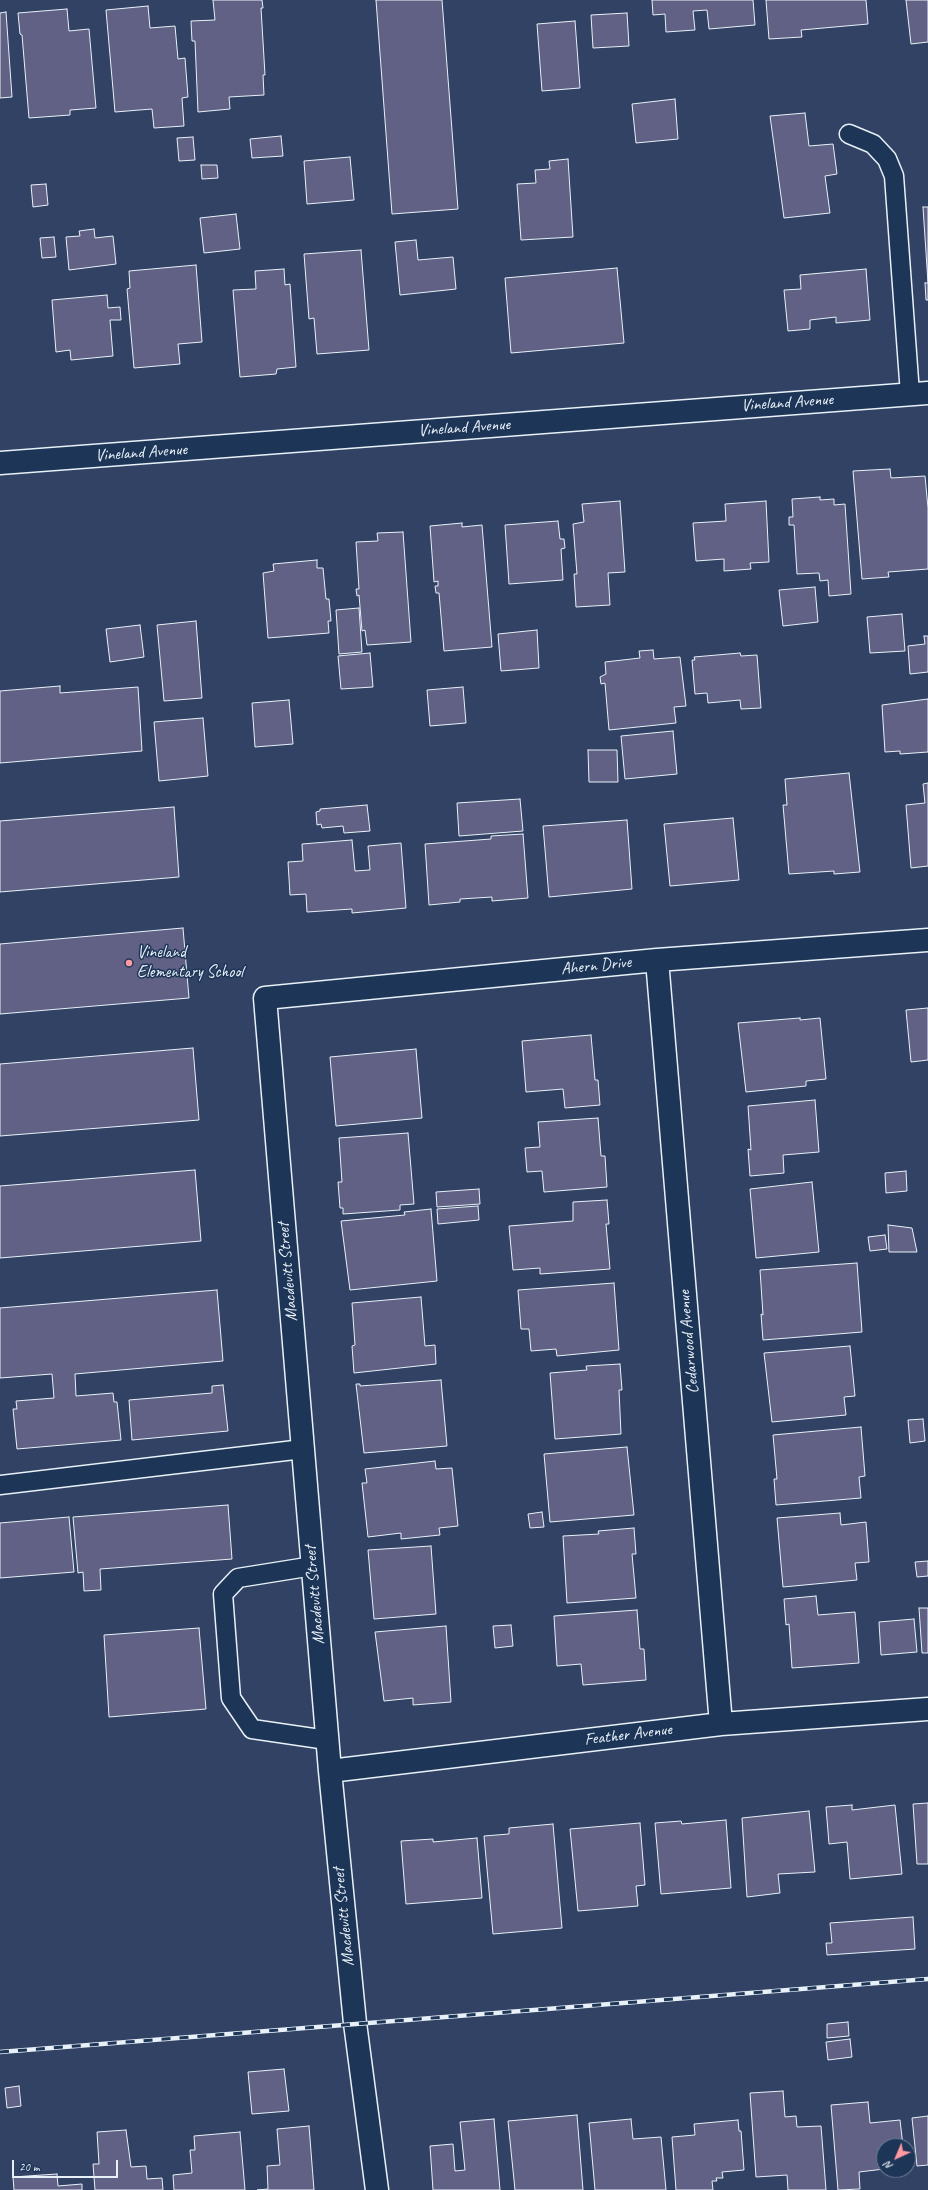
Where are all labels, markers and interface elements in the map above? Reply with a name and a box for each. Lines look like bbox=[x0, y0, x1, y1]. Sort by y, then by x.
street label: Vineland Avenue bbox=[740, 390, 834, 416]
street label: Vineland Avenue bbox=[417, 415, 511, 441]
street label: Vineland Avenue bbox=[94, 440, 188, 466]
place label: Vineland Elementary School bbox=[137, 943, 243, 983]
street label: Ahern Drive bbox=[560, 952, 632, 980]
marker: Vineland Elementary School bbox=[124, 958, 134, 968]
street label: Macdevitt Street bbox=[274, 1222, 302, 1322]
street label: Cedarwood Avenue bbox=[674, 1289, 704, 1395]
street label: Macdevitt Street bbox=[301, 1545, 329, 1645]
street label: Feather Avenue bbox=[583, 1720, 673, 1750]
street label: Macdevitt Street bbox=[329, 1867, 359, 1967]
north arrow bbox=[876, 2138, 916, 2178]
scale bar bbox=[14, 2152, 120, 2178]
text: 20 m bbox=[19, 2159, 39, 2175]
text: N bbox=[881, 2159, 896, 2173]

